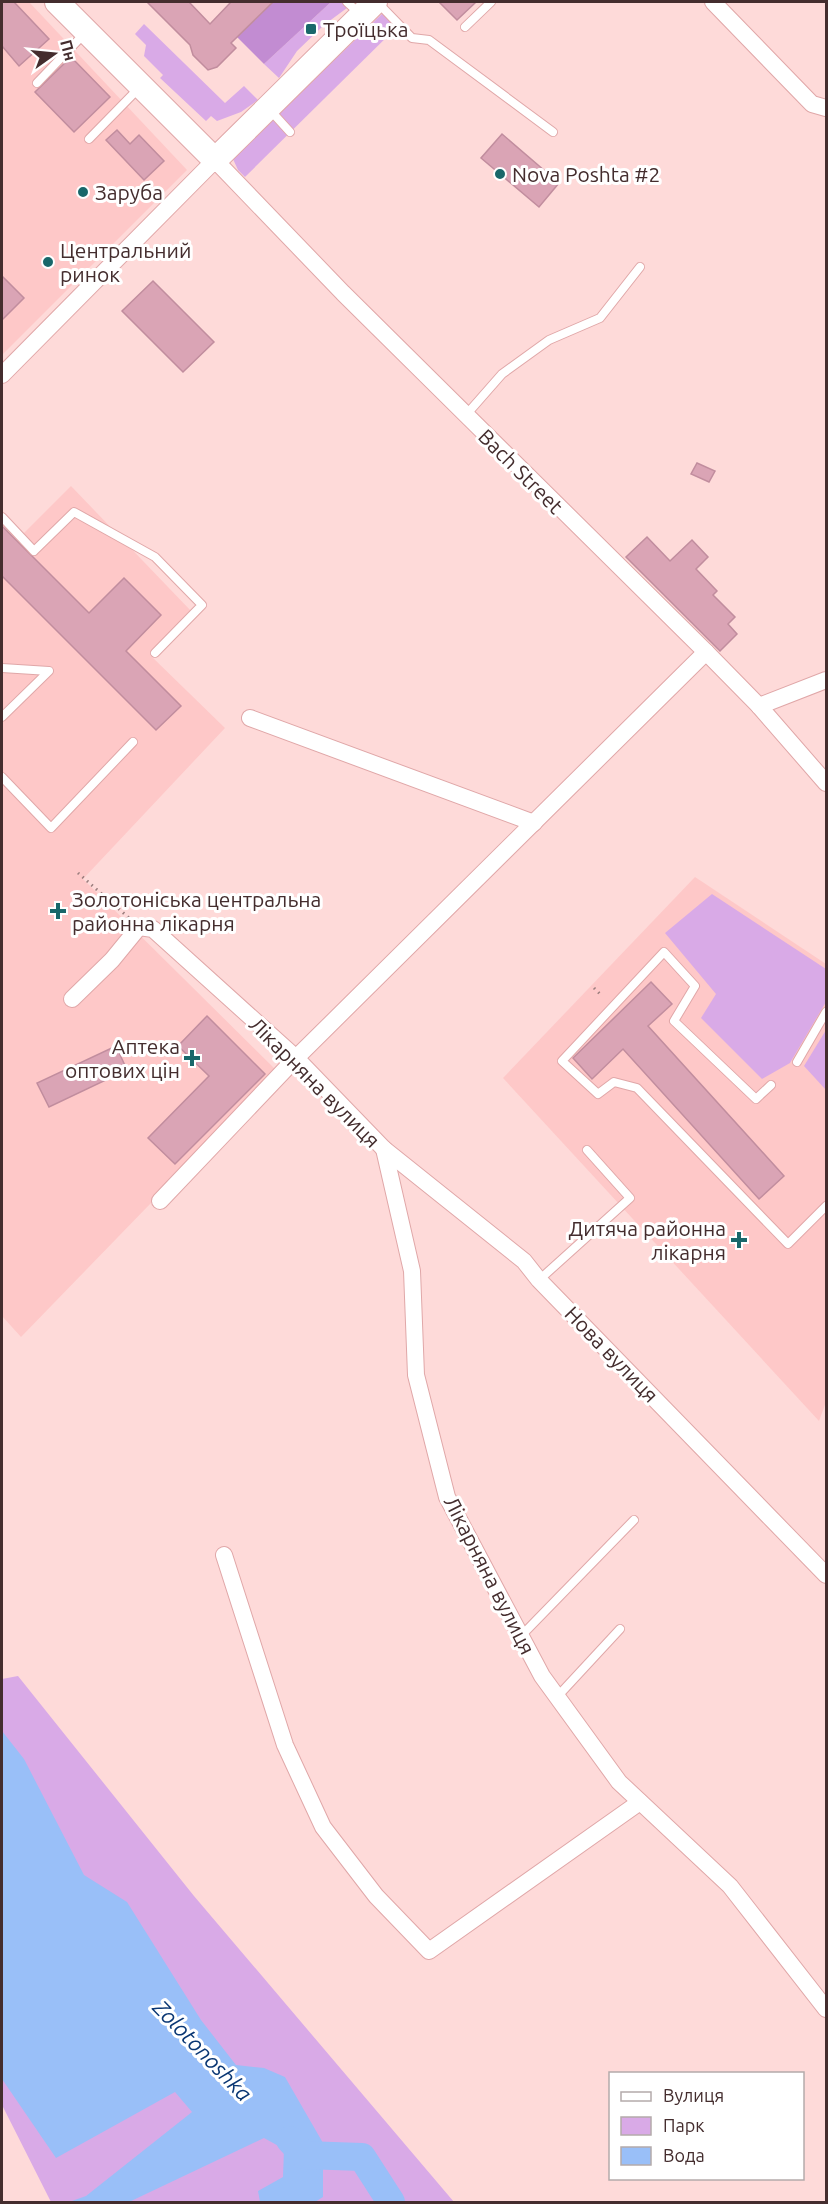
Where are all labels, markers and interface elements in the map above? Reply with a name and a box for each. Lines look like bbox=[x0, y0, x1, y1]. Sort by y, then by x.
place label: Троїцька bbox=[323, 17, 408, 41]
marker: Троїцька bbox=[304, 22, 318, 36]
north arrow bbox=[24, 24, 84, 84]
text: Пн bbox=[57, 38, 80, 63]
place label: Nova Poshta #2 bbox=[512, 162, 660, 186]
marker: Nova Poshta #2 bbox=[493, 167, 507, 181]
place label: Заруба bbox=[95, 180, 163, 204]
marker: Заруба bbox=[76, 185, 90, 199]
place label: Центральний ринок bbox=[60, 238, 191, 286]
marker: Центральний ринок bbox=[41, 255, 55, 269]
street label: Bach Street bbox=[474, 424, 568, 518]
place label: Золотоніська центральна районна лікарня bbox=[72, 887, 321, 935]
marker: Золотоніська центральна районна лікарня bbox=[49, 902, 67, 920]
street label: Лікарняна вулиця bbox=[245, 1012, 385, 1152]
place label: Аптека оптових цін bbox=[65, 1034, 180, 1082]
marker: Аптека оптових цін bbox=[185, 1051, 199, 1065]
place label: Дитяча районна лікарня bbox=[569, 1216, 726, 1264]
marker: Дитяча районна лікарня bbox=[730, 1231, 748, 1249]
street label: Нова вулиця bbox=[560, 1301, 664, 1407]
street label: Лікарняна вулиця bbox=[440, 1492, 540, 1658]
water label: Zolotonoshka bbox=[148, 1994, 257, 2106]
legend bbox=[609, 2072, 804, 2180]
text: Вулиця bbox=[663, 2085, 724, 2105]
text: Парк bbox=[663, 2115, 704, 2135]
text: Вода bbox=[663, 2145, 705, 2165]

